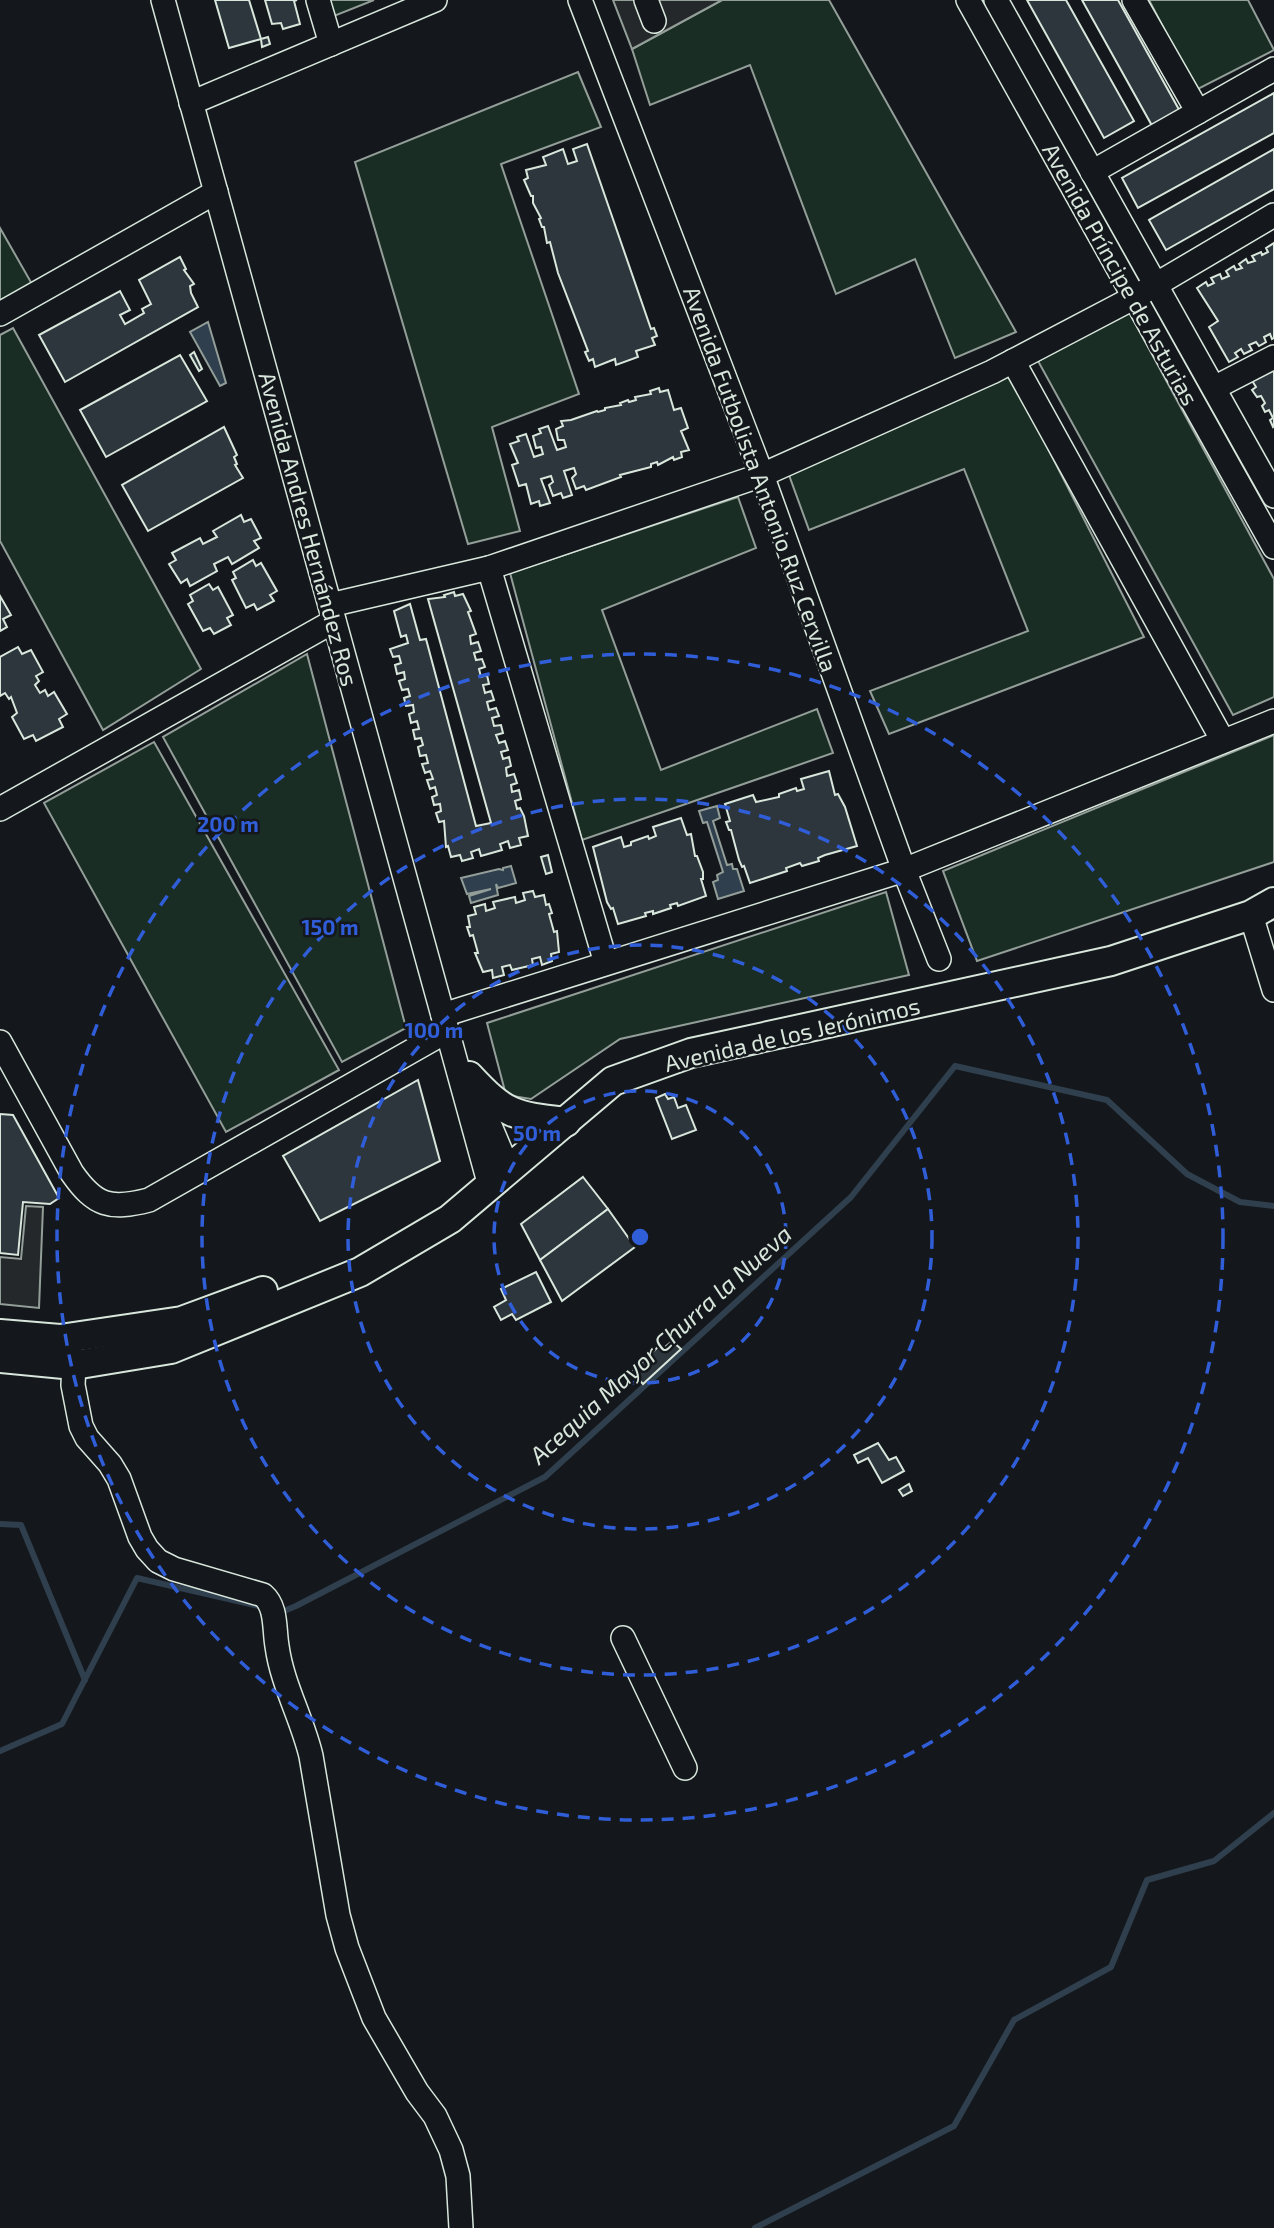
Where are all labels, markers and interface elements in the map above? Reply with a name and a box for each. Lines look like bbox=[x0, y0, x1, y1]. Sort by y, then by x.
street label: Avenida Príncipe de Asturias bbox=[1037, 138, 1205, 410]
street label: Avenida Futbolista Antonio Ruz Cervilla bbox=[678, 282, 844, 676]
street label: Avenida Andres Hernández Ros bbox=[254, 369, 364, 689]
text: 200 m bbox=[197, 811, 259, 836]
text: 150 m bbox=[302, 914, 358, 939]
street label: Avenida de los Jerónimos bbox=[662, 991, 922, 1077]
text: 100 m bbox=[405, 1017, 463, 1042]
text: 50 m bbox=[513, 1120, 561, 1145]
water label: Acequia Mayor Churra la Nueva bbox=[522, 1219, 797, 1470]
centre of rings bbox=[628, 1225, 652, 1249]

